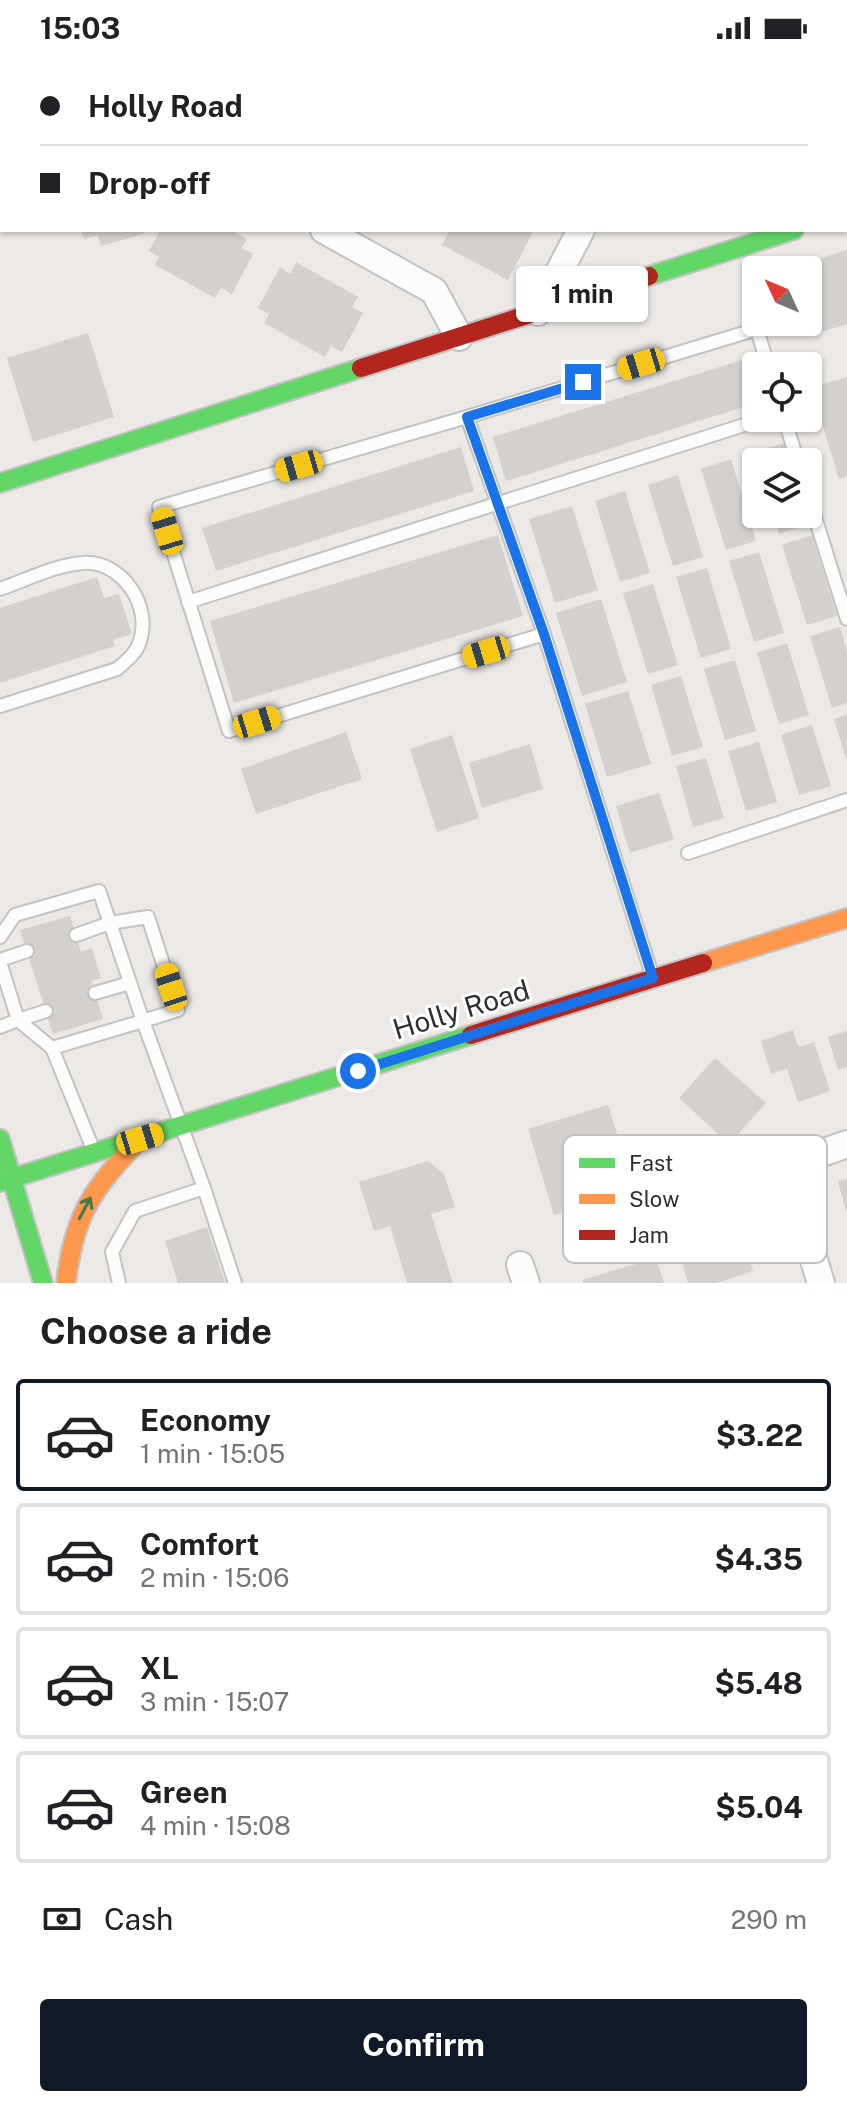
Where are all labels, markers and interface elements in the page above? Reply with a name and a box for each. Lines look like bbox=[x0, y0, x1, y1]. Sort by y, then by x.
text: 15:03 bbox=[40, 10, 120, 46]
text: Holly Road bbox=[88, 88, 243, 124]
text: Drop-off bbox=[88, 165, 210, 201]
north arrow bbox=[742, 256, 822, 336]
map controls bbox=[742, 256, 822, 528]
callout: 1 min bbox=[517, 266, 649, 322]
text: 1 min bbox=[551, 278, 613, 309]
car bbox=[615, 346, 667, 382]
button: locate bbox=[742, 352, 822, 432]
route end bbox=[565, 364, 601, 400]
car bbox=[273, 448, 325, 484]
button: layers bbox=[742, 448, 822, 528]
car bbox=[149, 505, 185, 557]
car bbox=[460, 634, 512, 670]
car bbox=[231, 704, 283, 740]
car bbox=[152, 960, 190, 1014]
street label: Holly Road bbox=[389, 973, 533, 1045]
route start bbox=[340, 1053, 376, 1089]
car bbox=[114, 1121, 166, 1157]
legend bbox=[563, 1135, 827, 1263]
text: Fast bbox=[629, 1150, 673, 1176]
text: Slow bbox=[629, 1186, 679, 1212]
one-way arrow bbox=[77, 1197, 93, 1220]
text: Jam bbox=[629, 1222, 669, 1248]
text: Choose a ride bbox=[40, 1310, 272, 1352]
icon: car bbox=[44, 1399, 116, 1471]
text: Economy bbox=[140, 1402, 271, 1438]
text: $3.22 bbox=[716, 1417, 803, 1453]
text: 1 min · 15:05 bbox=[140, 1438, 285, 1469]
icon: car bbox=[44, 1523, 116, 1595]
text: Comfort bbox=[140, 1526, 259, 1562]
text: $4.35 bbox=[715, 1541, 803, 1577]
text: 2 min · 15:06 bbox=[140, 1562, 289, 1593]
icon: car bbox=[44, 1647, 116, 1719]
text: XL bbox=[140, 1650, 179, 1686]
text: $5.48 bbox=[715, 1665, 803, 1701]
text: 3 min · 15:07 bbox=[140, 1686, 289, 1717]
icon: car bbox=[44, 1771, 116, 1843]
text: Green bbox=[140, 1774, 227, 1810]
text: $5.04 bbox=[715, 1789, 803, 1825]
text: 4 min · 15:08 bbox=[140, 1810, 291, 1841]
icon: cash bbox=[40, 1897, 84, 1941]
text: Cash bbox=[104, 1901, 173, 1937]
text: 290 m bbox=[731, 1904, 807, 1935]
button: Confirm bbox=[40, 1999, 807, 2091]

